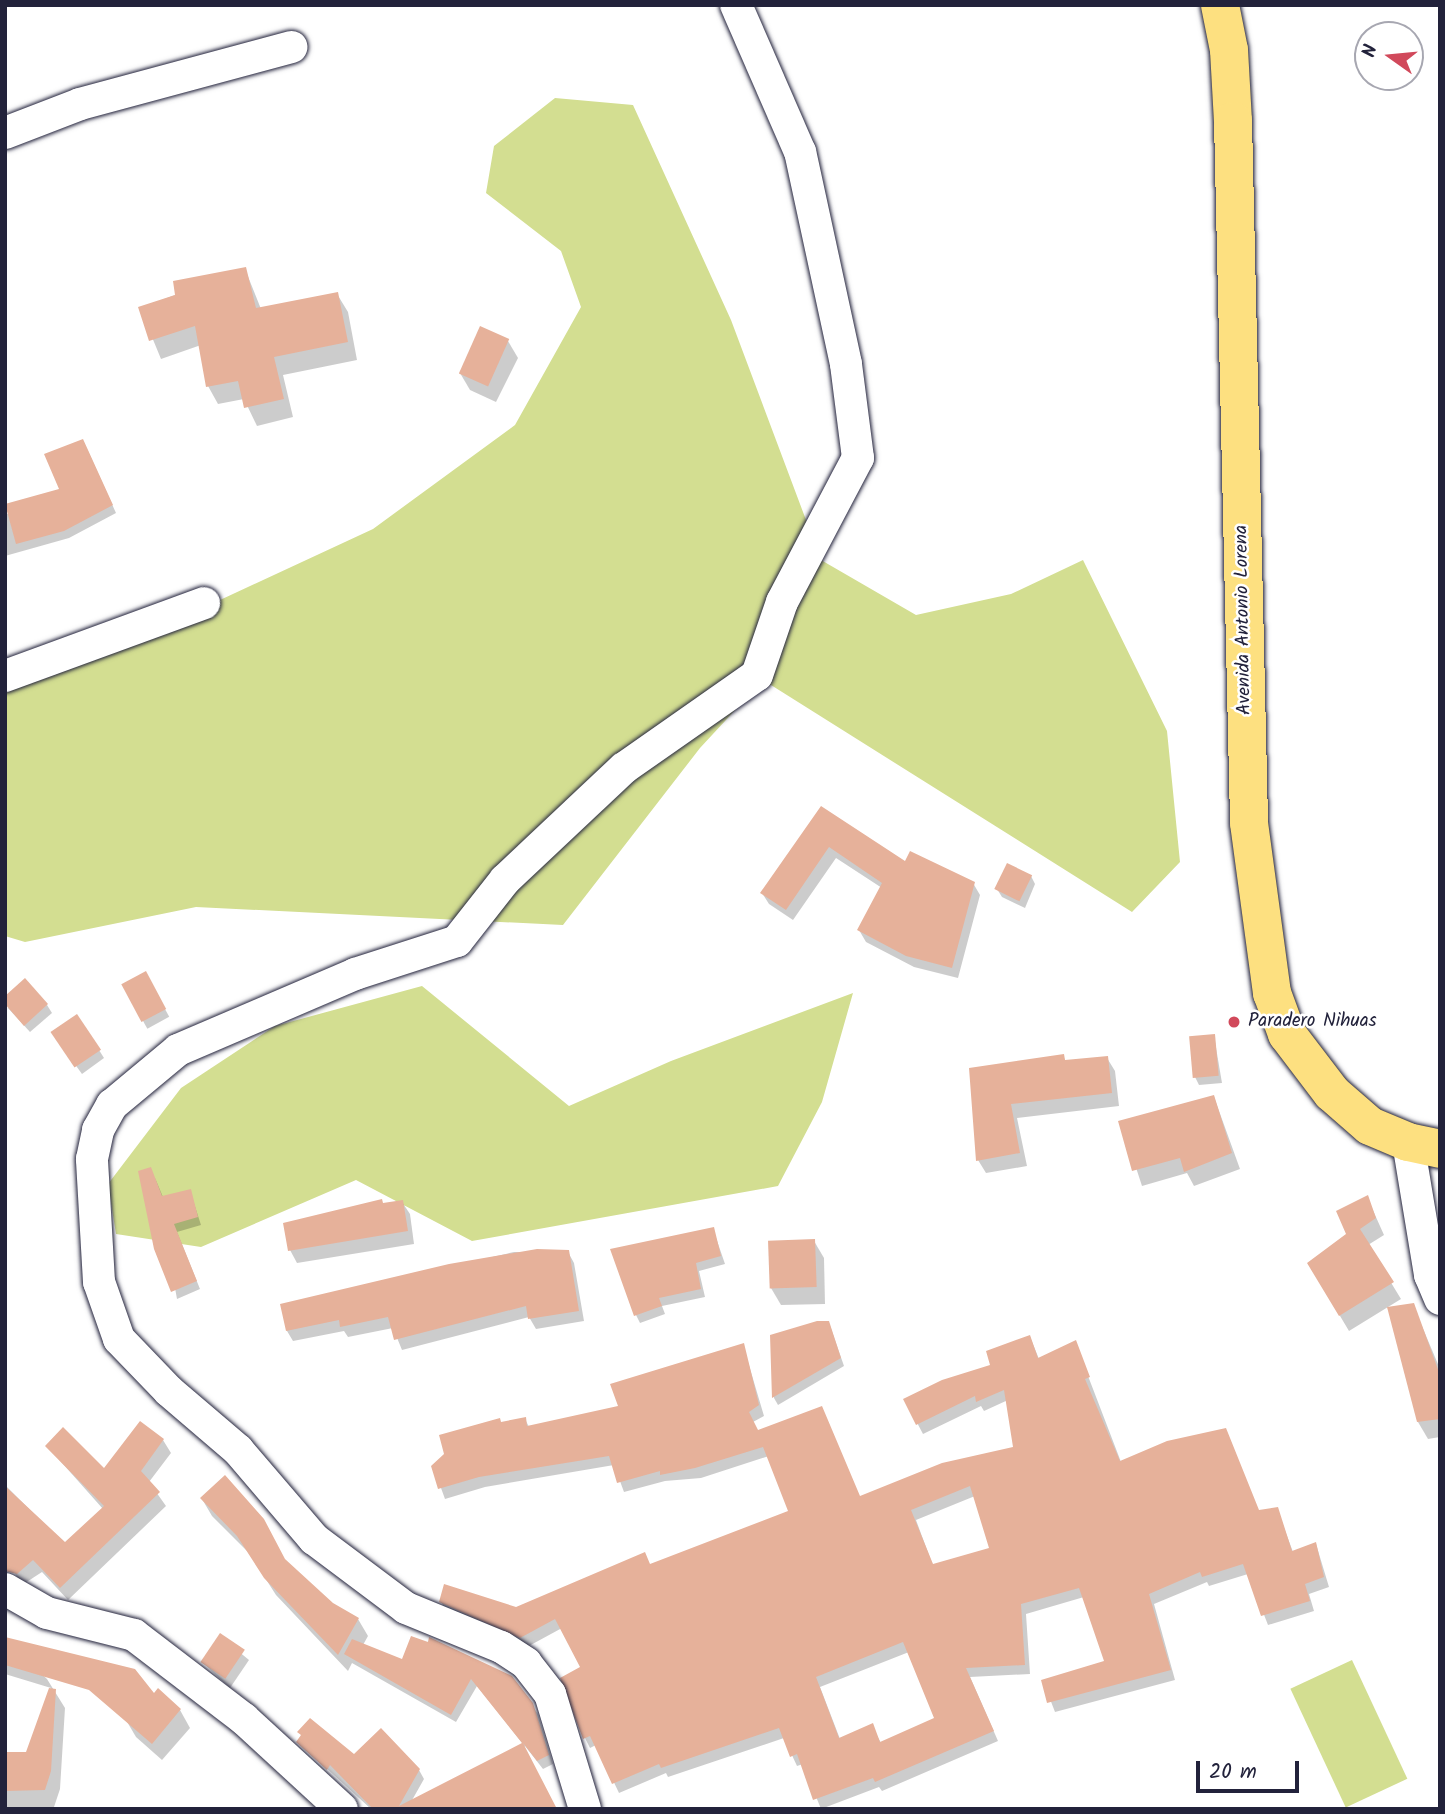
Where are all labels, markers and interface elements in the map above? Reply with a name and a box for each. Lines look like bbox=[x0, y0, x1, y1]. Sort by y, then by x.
north arrow bbox=[1354, 21, 1424, 91]
text: N bbox=[1355, 41, 1387, 61]
street label: Avenida Antonio Lorena bbox=[1231, 525, 1257, 715]
place label: Paradero Nihuas bbox=[1248, 1011, 1377, 1033]
marker: Paradero Nihuas bbox=[1226, 1014, 1242, 1030]
scale bar bbox=[1200, 1748, 1303, 1792]
text: 20 m bbox=[1209, 1756, 1257, 1789]

